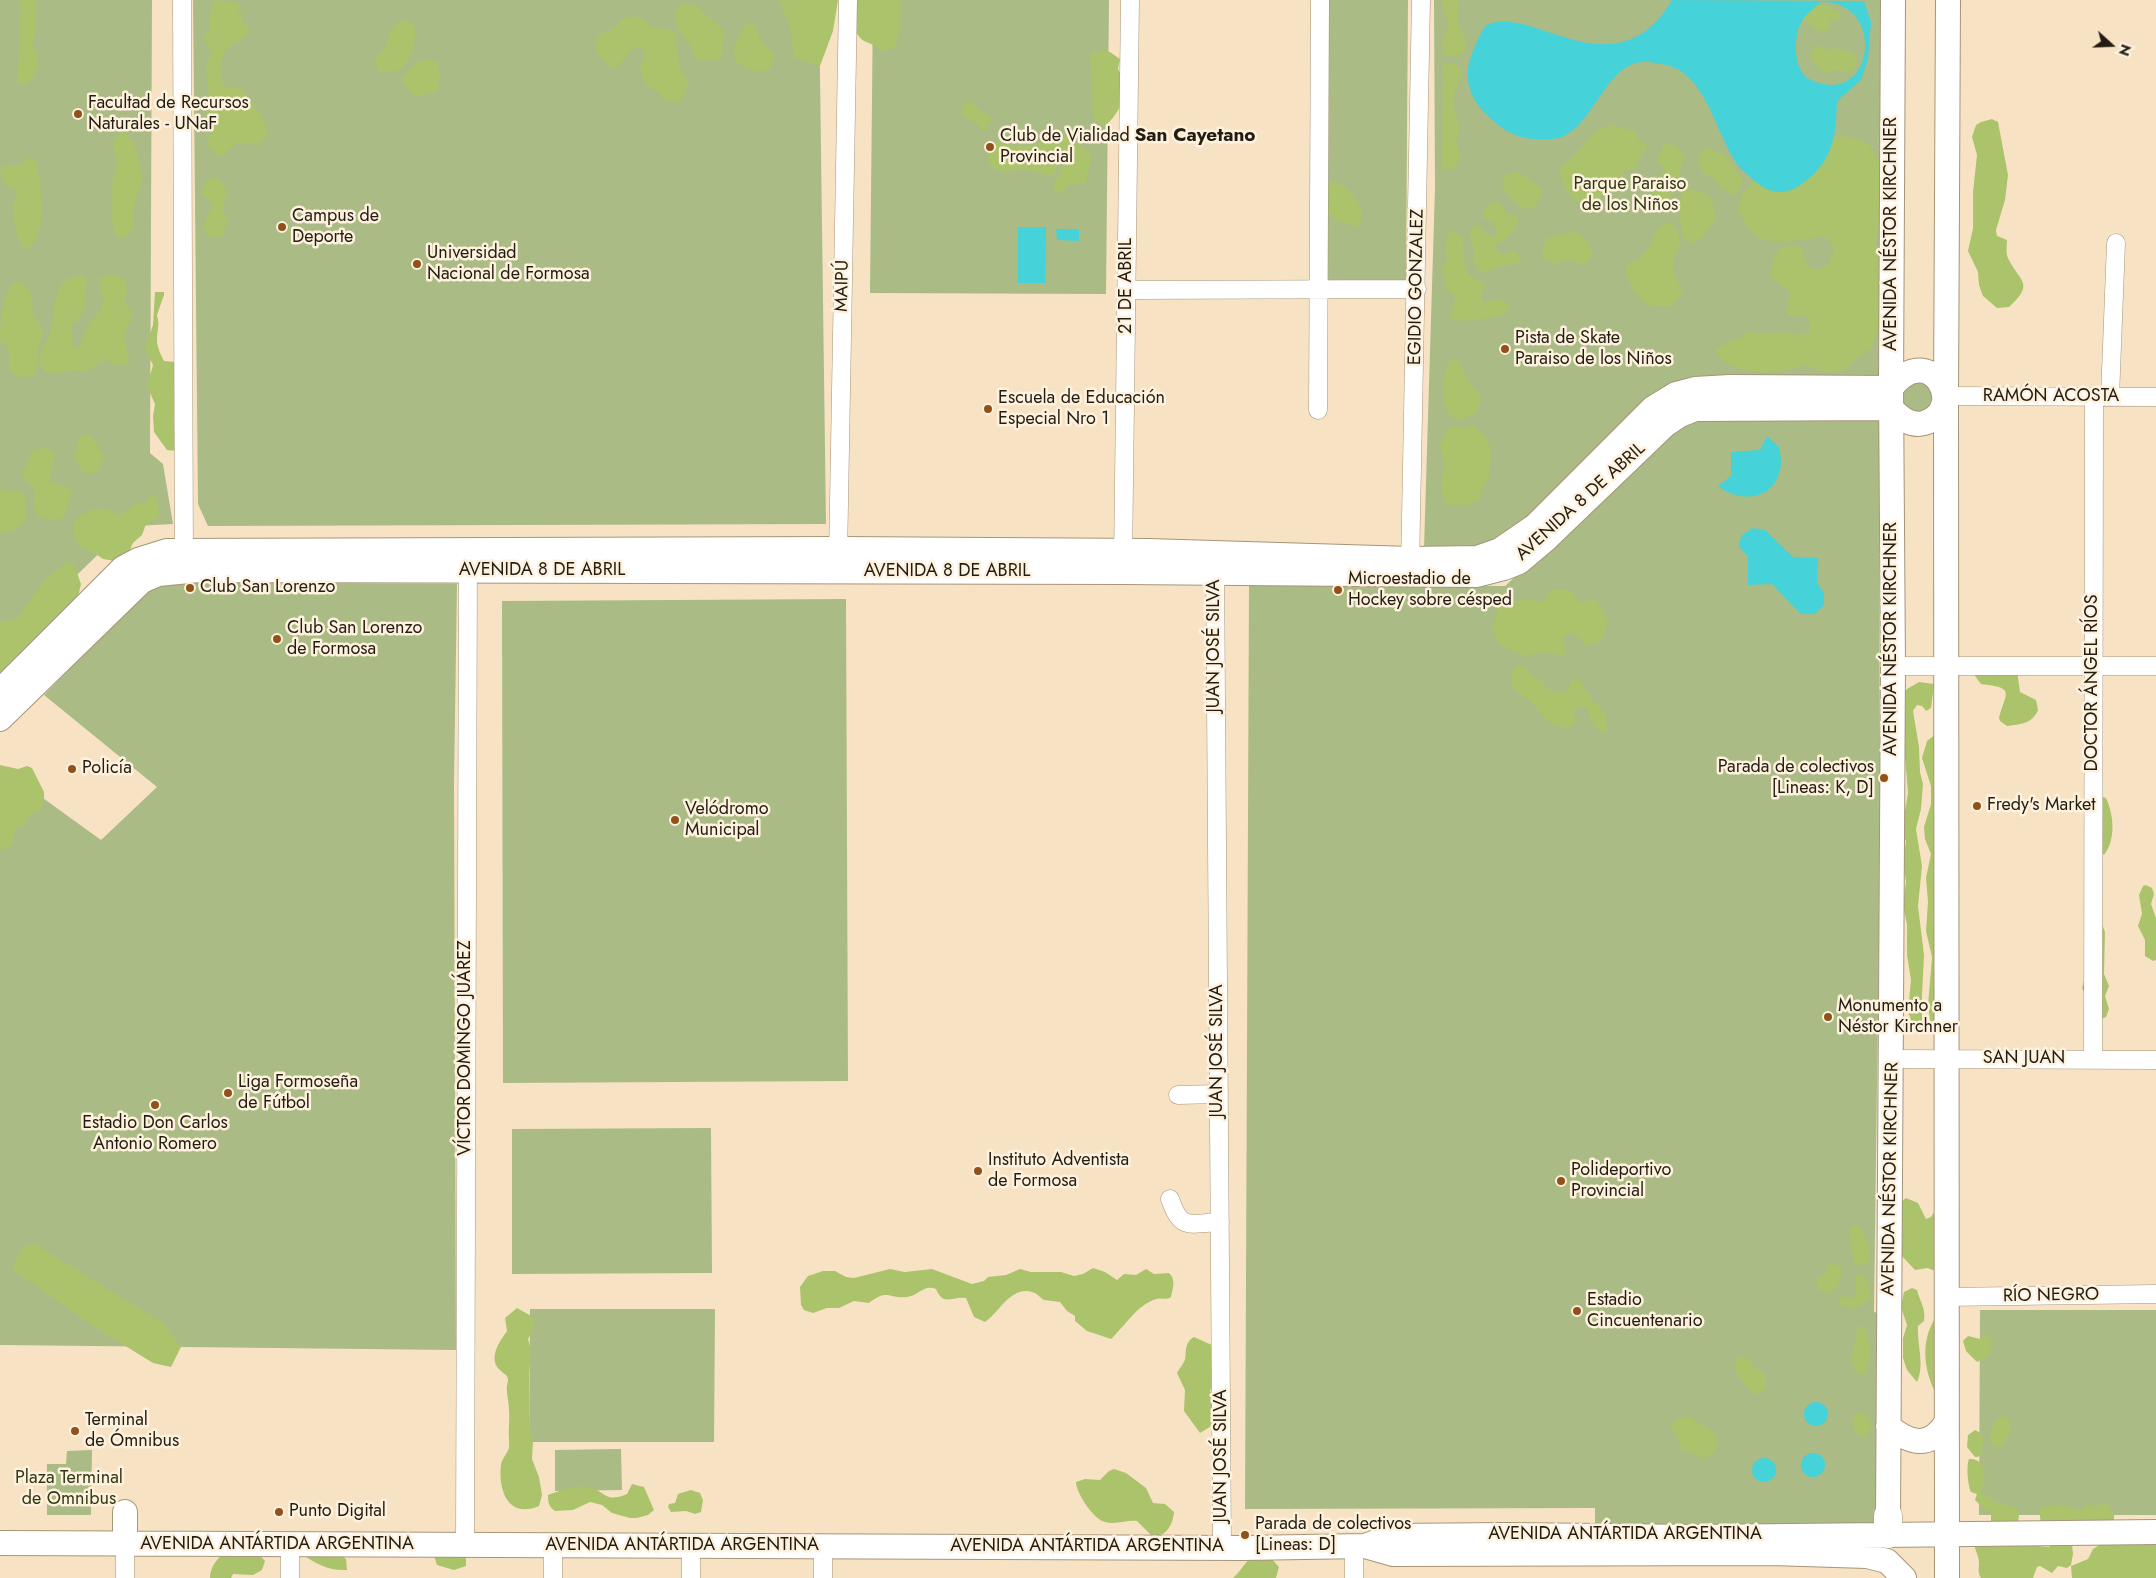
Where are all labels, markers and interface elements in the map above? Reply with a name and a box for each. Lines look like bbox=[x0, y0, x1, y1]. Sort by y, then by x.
north arrow bbox=[2086, 20, 2136, 70]
text: N bbox=[2114, 41, 2136, 59]
place label: Facultad de Recursos Naturales - UNaF bbox=[88, 93, 249, 136]
marker: Facultad de Recursos Naturales - UNaF bbox=[72, 108, 84, 120]
street label: AVENIDA NÉSTOR KIRCHNER bbox=[1881, 117, 1903, 351]
district label: San Cayetano bbox=[1134, 125, 1256, 147]
place label: Club de Vialidad Provincial bbox=[1000, 126, 1130, 168]
marker: Club de Vialidad Provincial bbox=[984, 141, 996, 153]
park label: Parque Paraiso de los Niños bbox=[1574, 174, 1686, 216]
place label: Campus de Deporte bbox=[292, 206, 379, 248]
street label: EGIDIO GONZALEZ bbox=[1405, 209, 1429, 365]
marker: Campus de Deporte bbox=[276, 221, 288, 233]
street label: 21 DE ABRIL bbox=[1116, 238, 1138, 334]
place label: Universidad Nacional de Formosa bbox=[427, 243, 590, 286]
marker: Universidad Nacional de Formosa bbox=[411, 258, 423, 270]
street label: MAIPÚ bbox=[832, 260, 854, 312]
place label: Pista de Skate Paraiso de los Niños bbox=[1515, 328, 1672, 370]
marker: Pista de Skate Paraiso de los Niños bbox=[1499, 343, 1511, 355]
street label: RAMÓN ACOSTA bbox=[1983, 386, 2119, 408]
place label: Escuela de Educación Especial Nro 1 bbox=[998, 388, 1165, 430]
marker: Escuela de Educación Especial Nro 1 bbox=[982, 403, 994, 415]
street label: AVENIDA 8 DE ABRIL bbox=[1512, 438, 1650, 566]
street label: AVENIDA NÉSTOR KIRCHNER bbox=[1881, 522, 1903, 756]
street label: AVENIDA 8 DE ABRIL bbox=[459, 560, 625, 582]
street label: AVENIDA 8 DE ABRIL bbox=[864, 561, 1030, 583]
place label: Microestadio de Hockey sobre césped bbox=[1348, 569, 1512, 612]
place label: Club San Lorenzo bbox=[200, 577, 335, 599]
street label: JUAN JOSÉ SILVA bbox=[1204, 579, 1226, 713]
marker: Club San Lorenzo bbox=[184, 582, 196, 594]
marker: Microestadio de Hockey sobre césped bbox=[1332, 584, 1344, 596]
street label: DOCTOR ÁNGEL RÍOS bbox=[2082, 594, 2104, 772]
place label: Club San Lorenzo de Formosa bbox=[287, 618, 422, 660]
marker: Club San Lorenzo de Formosa bbox=[271, 633, 283, 645]
place label: Parada de colectivos [Lineas: K, D] bbox=[1718, 757, 1874, 800]
place label: Policía bbox=[82, 758, 132, 780]
marker: Policía bbox=[66, 763, 78, 775]
marker: Parada de colectivos [Lineas: K, D] bbox=[1878, 772, 1890, 784]
place label: Fredy's Market bbox=[1987, 795, 2096, 817]
place label: Velódromo Municipal bbox=[685, 799, 769, 842]
marker: Fredy's Market bbox=[1971, 800, 1983, 812]
marker: Velódromo Municipal bbox=[669, 814, 681, 826]
street label: VÍCTOR DOMINGO JUÁREZ bbox=[455, 940, 477, 1156]
street label: JUAN JOSÉ SILVA bbox=[1207, 984, 1229, 1118]
place label: Monumento a Néstor Kirchner bbox=[1838, 996, 1958, 1038]
marker: Monumento a Néstor Kirchner bbox=[1822, 1011, 1834, 1023]
street label: SAN JUAN bbox=[1983, 1048, 2065, 1070]
street label: AVENIDA NÉSTOR KIRCHNER bbox=[1878, 1062, 1904, 1296]
place label: Liga Formoseña de Fútbol bbox=[238, 1072, 358, 1114]
marker: Liga Formoseña de Fútbol bbox=[222, 1087, 234, 1099]
marker: Estadio Don Carlos Antonio Romero bbox=[149, 1099, 161, 1111]
place label: Estadio Don Carlos Antonio Romero bbox=[82, 1113, 228, 1156]
place label: Instituto Adventista de Formosa bbox=[988, 1150, 1129, 1192]
place label: Polideportivo Provincial bbox=[1571, 1160, 1671, 1202]
marker: Instituto Adventista de Formosa bbox=[972, 1165, 984, 1177]
marker: Polideportivo Provincial bbox=[1555, 1175, 1567, 1187]
street label: RÍO NEGRO bbox=[2003, 1284, 2099, 1308]
place label: Estadio Cincuentenario bbox=[1587, 1290, 1703, 1332]
marker: Estadio Cincuentenario bbox=[1571, 1305, 1583, 1317]
street label: JUAN JOSÉ SILVA bbox=[1211, 1389, 1233, 1523]
place label: Terminal de Ómnibus bbox=[85, 1410, 179, 1452]
marker: Terminal de Ómnibus bbox=[69, 1425, 81, 1437]
park label: Plaza Terminal de Omnibus bbox=[15, 1468, 123, 1510]
place label: Punto Digital bbox=[289, 1501, 386, 1523]
marker: Punto Digital bbox=[273, 1506, 285, 1518]
place label: Parada de colectivos [Lineas: D] bbox=[1255, 1514, 1411, 1556]
street label: AVENIDA ANTÁRTIDA ARGENTINA bbox=[1488, 1524, 1762, 1546]
marker: Parada de colectivos [Lineas: D] bbox=[1239, 1529, 1251, 1541]
street label: AVENIDA ANTÁRTIDA ARGENTINA bbox=[140, 1534, 414, 1556]
street label: AVENIDA ANTÁRTIDA ARGENTINA bbox=[545, 1535, 819, 1557]
street label: AVENIDA ANTÁRTIDA ARGENTINA bbox=[950, 1536, 1224, 1558]

